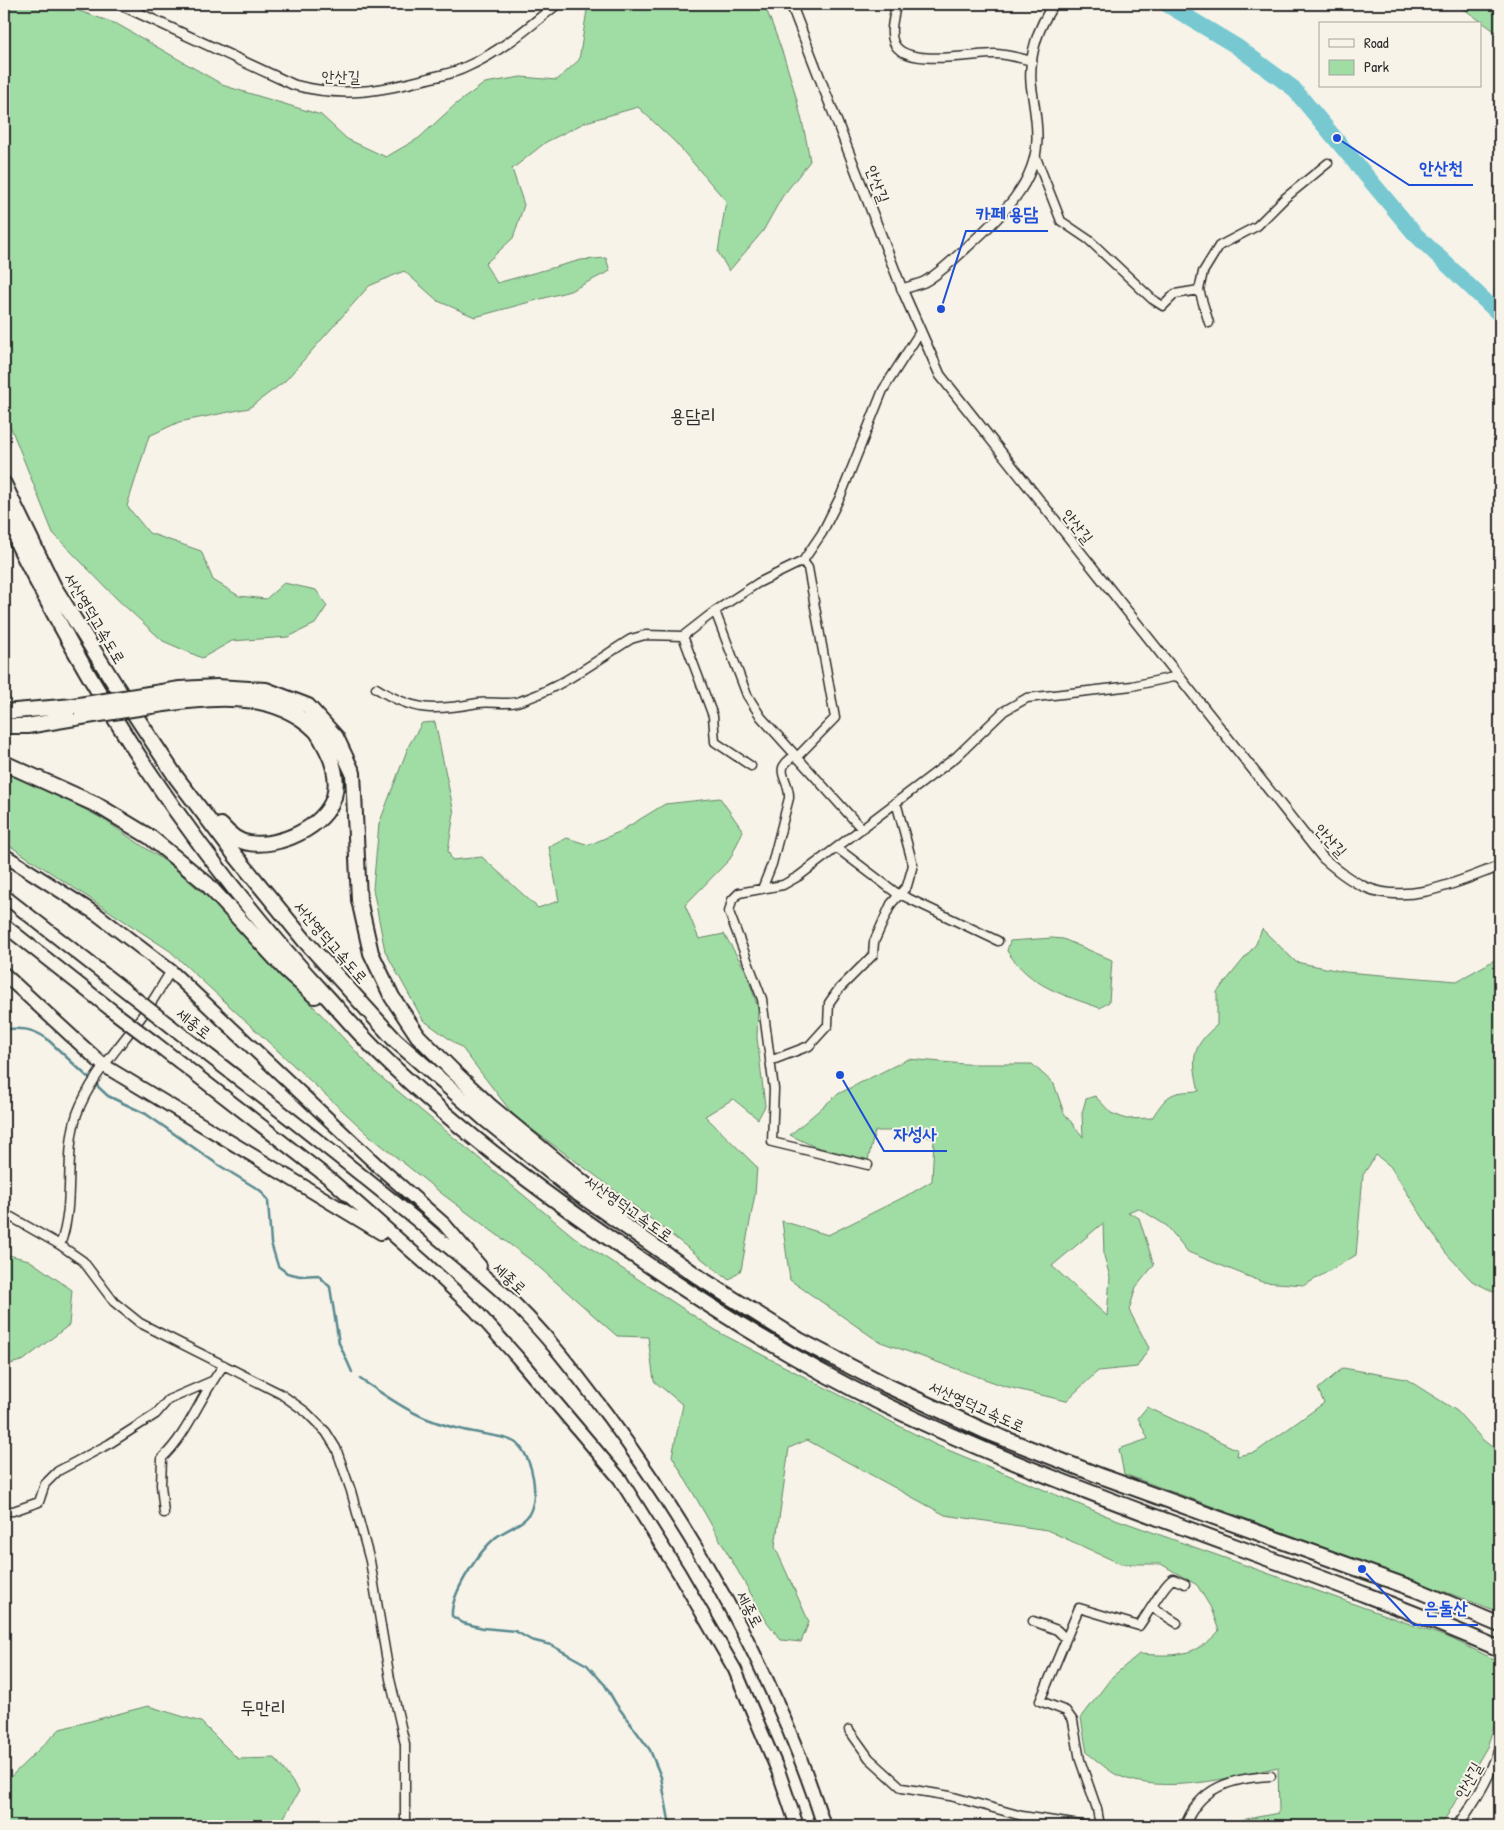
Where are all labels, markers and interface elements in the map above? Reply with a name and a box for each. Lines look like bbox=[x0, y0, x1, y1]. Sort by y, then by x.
legend bbox=[1319, 22, 1482, 88]
text: Road bbox=[1364, 32, 1389, 53]
text: Park bbox=[1364, 56, 1389, 77]
street label: 안산길 bbox=[321, 65, 361, 87]
callout: 안산천 bbox=[1409, 152, 1473, 185]
text: 안산천 bbox=[1419, 155, 1463, 180]
street label: 안산길 bbox=[861, 162, 895, 206]
callout: 카페 용담 bbox=[966, 198, 1048, 231]
text: 카페 용담 bbox=[976, 201, 1039, 226]
district label: 용담리 bbox=[670, 402, 716, 428]
street label: 안산길 bbox=[1057, 504, 1099, 548]
street label: 서산영덕고속도로 bbox=[59, 568, 131, 668]
street label: 안산길 bbox=[1310, 818, 1352, 862]
street label: 서산영덕고속도로 bbox=[289, 896, 373, 988]
street label: 세종로 bbox=[172, 1002, 216, 1044]
callout: 자성사 bbox=[884, 1118, 947, 1151]
text: 자성사 bbox=[893, 1121, 937, 1146]
street label: 서산영덕고속도로 bbox=[581, 1169, 677, 1247]
street label: 세종로 bbox=[488, 1257, 532, 1299]
street label: 서산영덕고속도로 bbox=[925, 1375, 1029, 1437]
street label: 세종로 bbox=[731, 1587, 769, 1631]
callout: 은둘산 bbox=[1414, 1592, 1478, 1625]
text: 은둘산 bbox=[1424, 1595, 1468, 1620]
district label: 두만리 bbox=[240, 1694, 286, 1720]
street label: 안산길 bbox=[1449, 1758, 1487, 1802]

